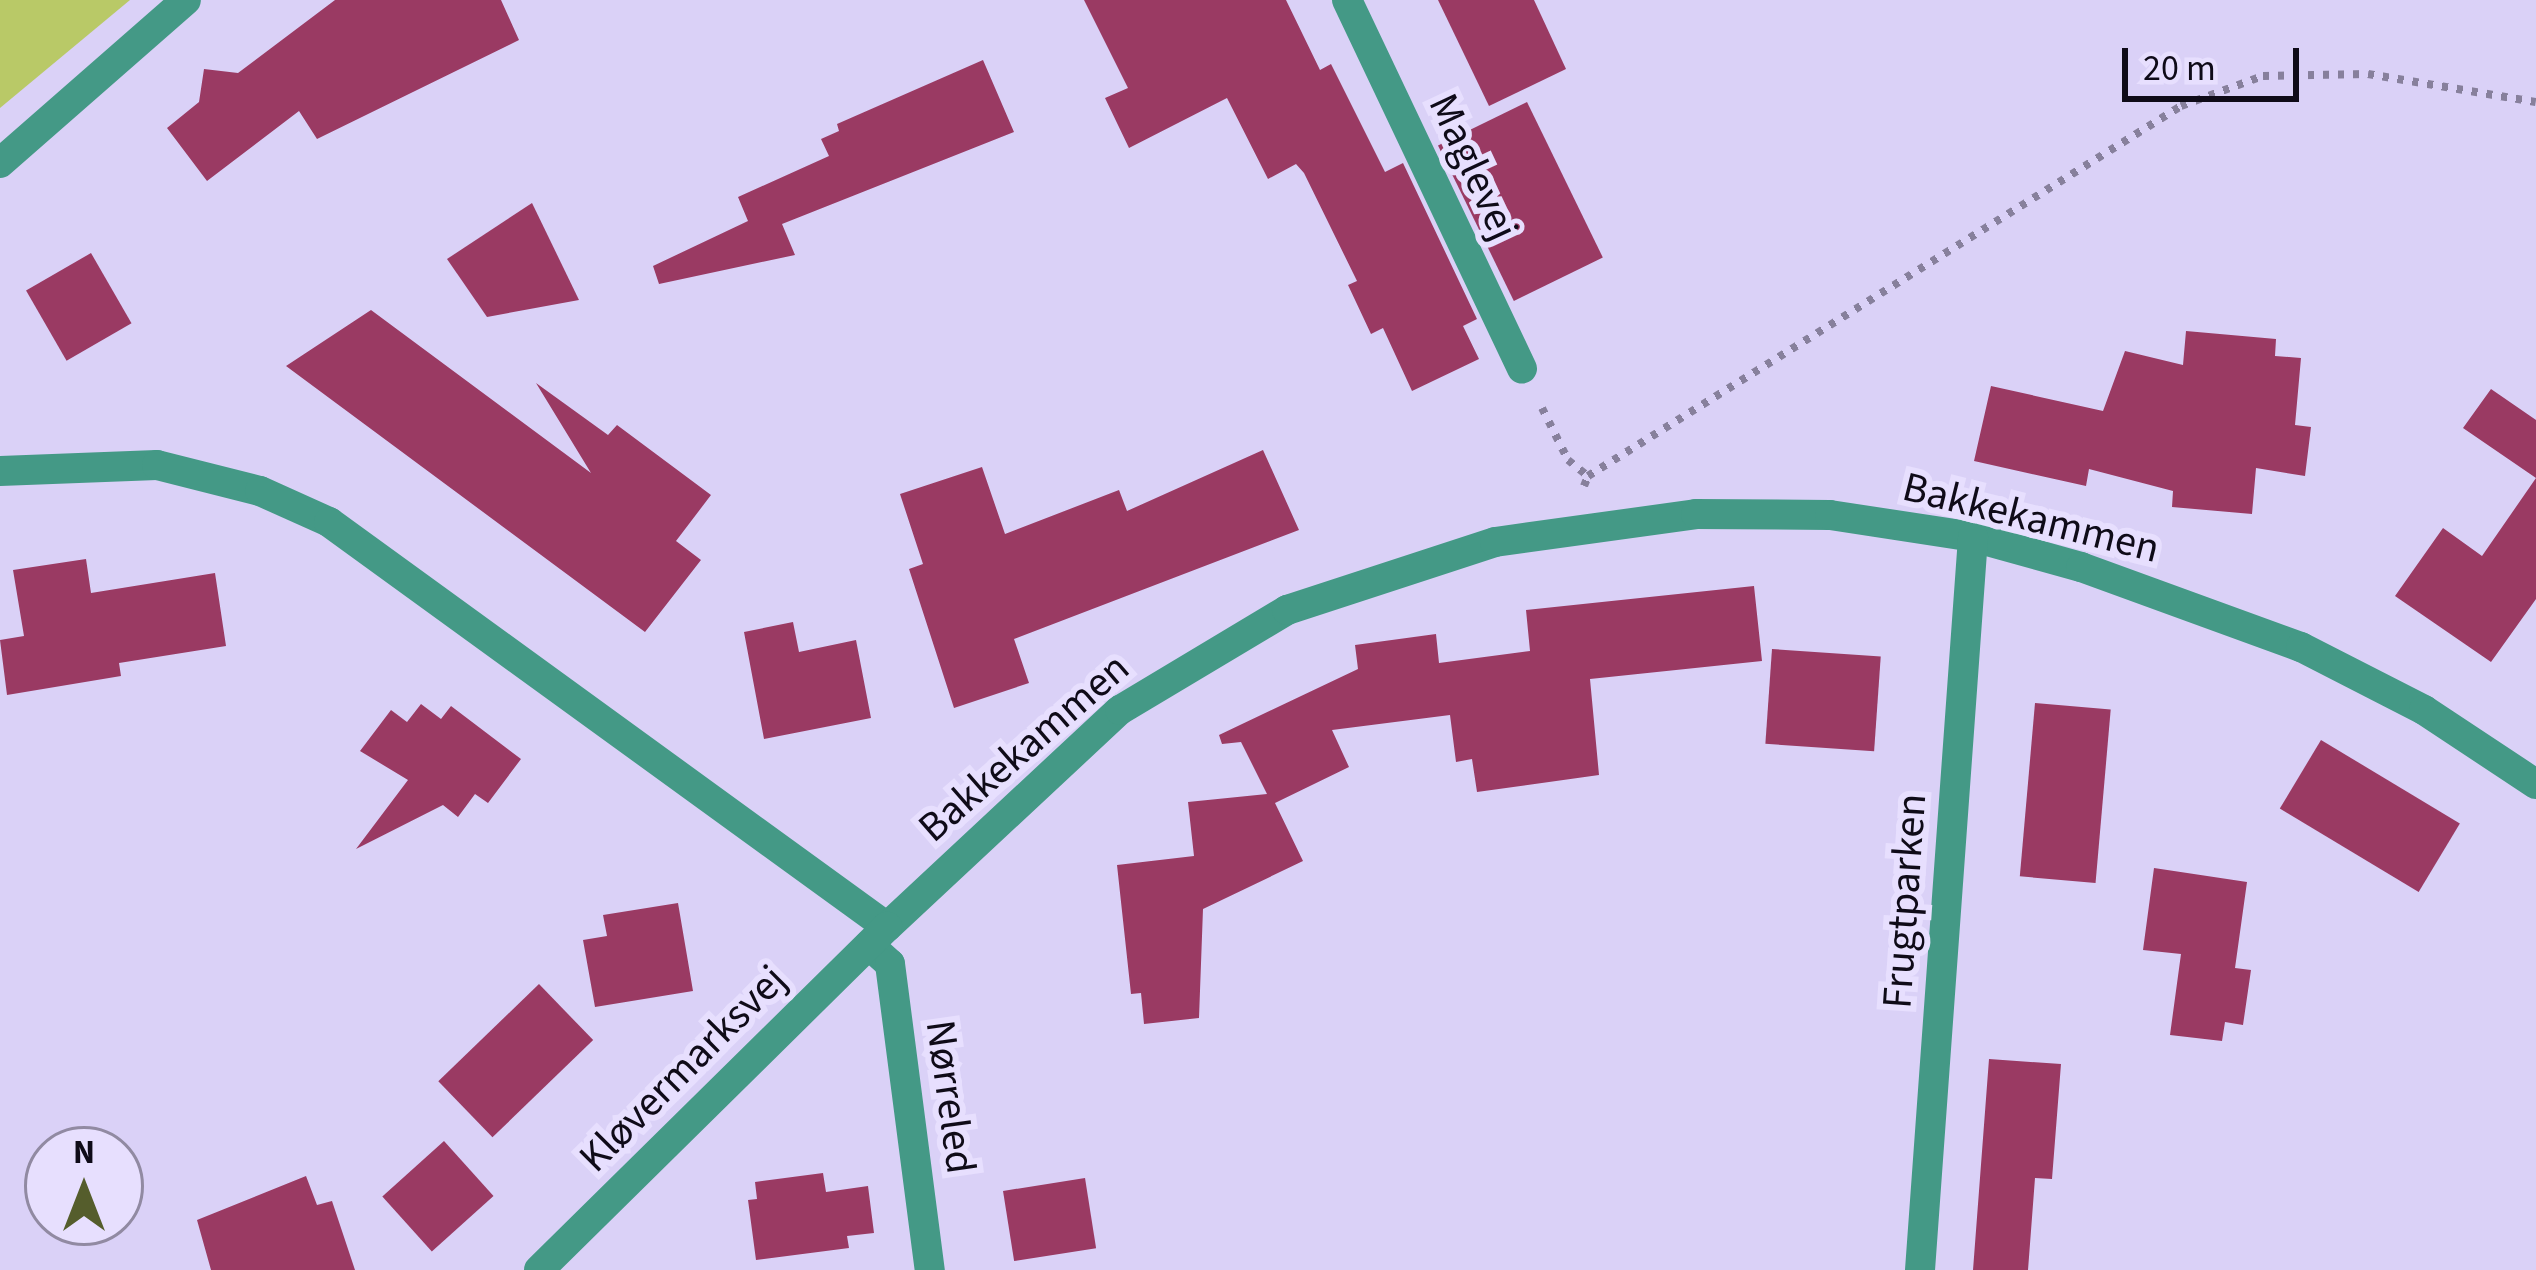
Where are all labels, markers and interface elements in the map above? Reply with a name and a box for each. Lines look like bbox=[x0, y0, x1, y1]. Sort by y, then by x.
scale bar bbox=[2128, 24, 2305, 98]
text: 20 m bbox=[2143, 43, 2216, 94]
street label: Maglevej bbox=[1417, 86, 1529, 248]
street label: Bakkekammen bbox=[1898, 462, 2164, 574]
street label: Bakkekammen bbox=[908, 643, 1140, 853]
street label: Frugtparken bbox=[1872, 792, 1938, 1010]
street label: Kløvermarksvej bbox=[569, 955, 797, 1183]
street label: Nørreled bbox=[914, 1017, 986, 1177]
north arrow bbox=[24, 1126, 144, 1246]
text: N bbox=[73, 1129, 95, 1176]

